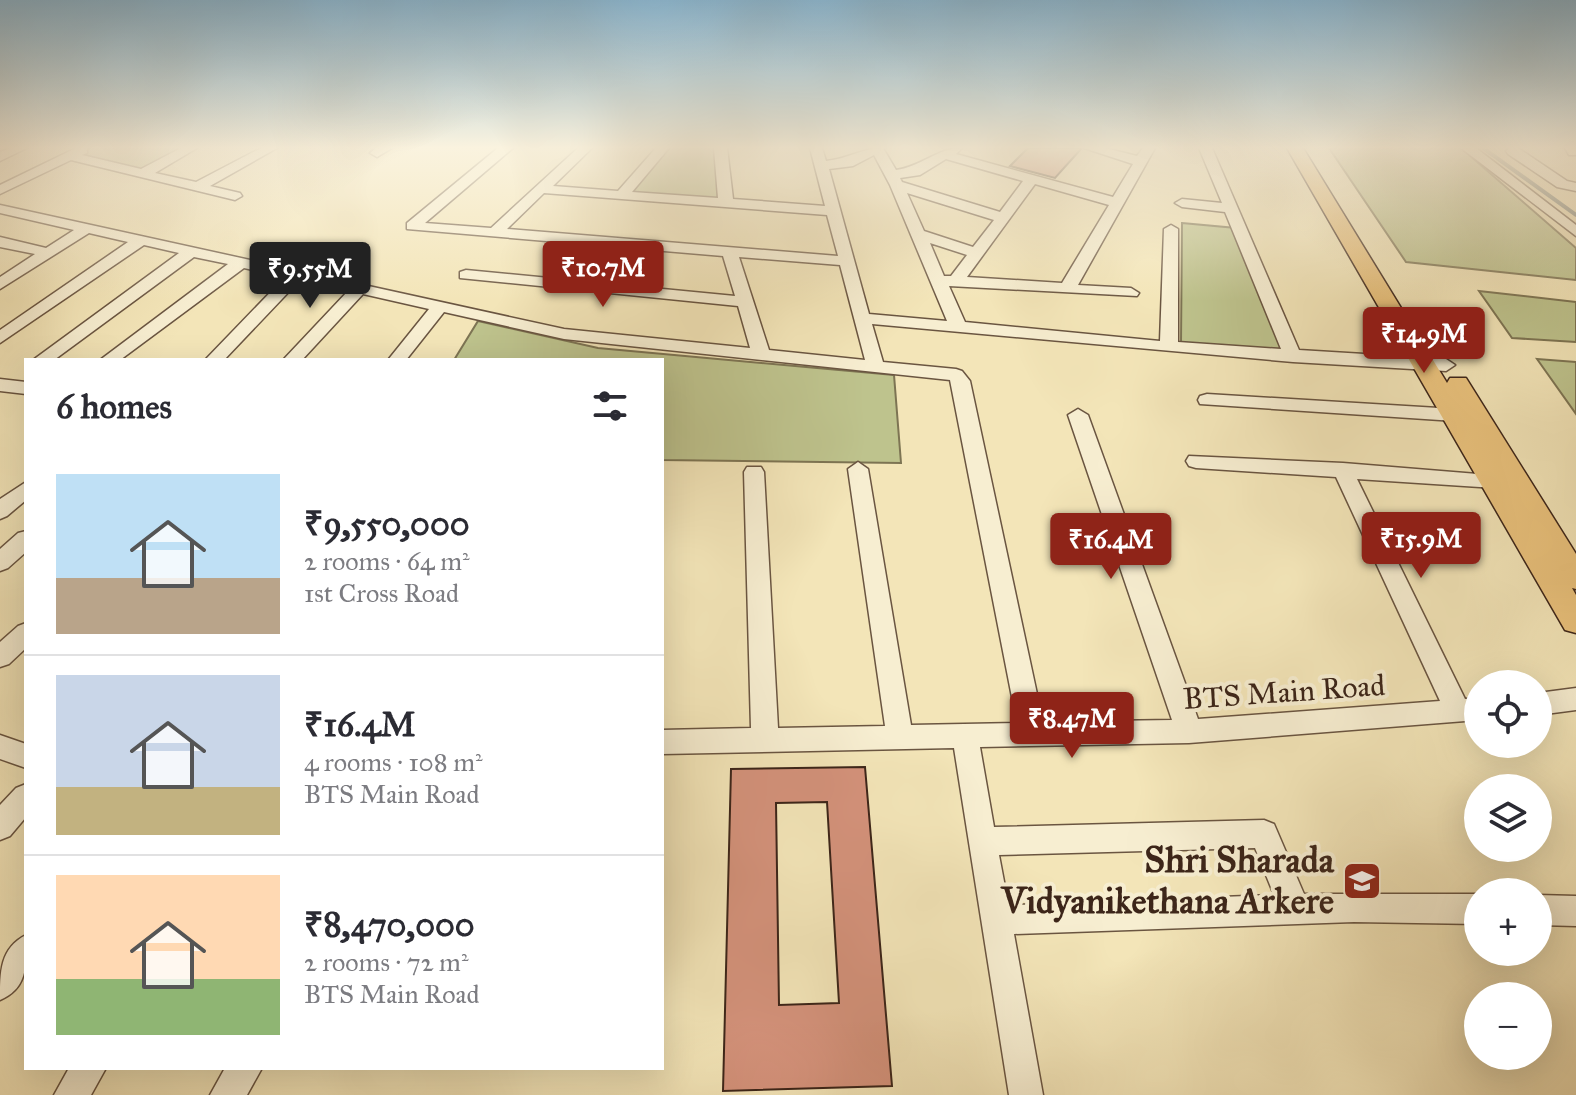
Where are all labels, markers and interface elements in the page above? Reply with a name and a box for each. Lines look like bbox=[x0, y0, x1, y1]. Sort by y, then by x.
pin: ₹10.7M bbox=[538, 241, 668, 309]
pin: ₹9.55M bbox=[245, 242, 375, 310]
text: ₹10.7M bbox=[561, 251, 645, 283]
text: ₹9.55M bbox=[268, 252, 352, 284]
pin: ₹14.9M bbox=[1359, 307, 1489, 375]
text: ₹14.9M bbox=[1381, 317, 1467, 349]
icon: filters bbox=[588, 384, 632, 428]
text: 6 homes bbox=[56, 386, 172, 427]
text: ₹9,550,000 bbox=[304, 503, 469, 544]
icon: home bbox=[120, 506, 216, 602]
pin: ₹15.9M bbox=[1356, 512, 1486, 580]
pin: ₹16.4M bbox=[1046, 513, 1176, 581]
text: ₹15.9M bbox=[1380, 522, 1462, 554]
text: ₹16.4M bbox=[1068, 523, 1154, 555]
text: 2 rooms · 64 m² bbox=[304, 545, 470, 577]
text: 1st Cross Road bbox=[304, 577, 459, 609]
street label: BTS Main Road bbox=[1182, 667, 1386, 717]
map controls bbox=[1464, 670, 1552, 1070]
button: locate bbox=[1464, 670, 1552, 758]
pin: ₹8.47M bbox=[1007, 692, 1137, 760]
text: ₹8.47M bbox=[1028, 702, 1116, 734]
text: ₹16.4M bbox=[304, 704, 416, 745]
icon: home bbox=[120, 707, 216, 803]
text: 4 rooms · 108 m² bbox=[304, 746, 483, 778]
button: layers bbox=[1464, 774, 1552, 862]
text: BTS Main Road bbox=[304, 778, 480, 810]
place label: Shri Sharada Vidyanikethana Arkere bbox=[1000, 838, 1335, 923]
school or university icon: Shri Sharada Vidyanikethana Arkere bbox=[1341, 860, 1383, 902]
button: + bbox=[1464, 878, 1552, 966]
text: ₹8,470,000 bbox=[304, 904, 475, 945]
icon: home bbox=[120, 907, 216, 1003]
text: 2 rooms · 72 m² bbox=[304, 946, 468, 978]
text: BTS Main Road bbox=[304, 978, 480, 1010]
button: − bbox=[1464, 982, 1552, 1070]

